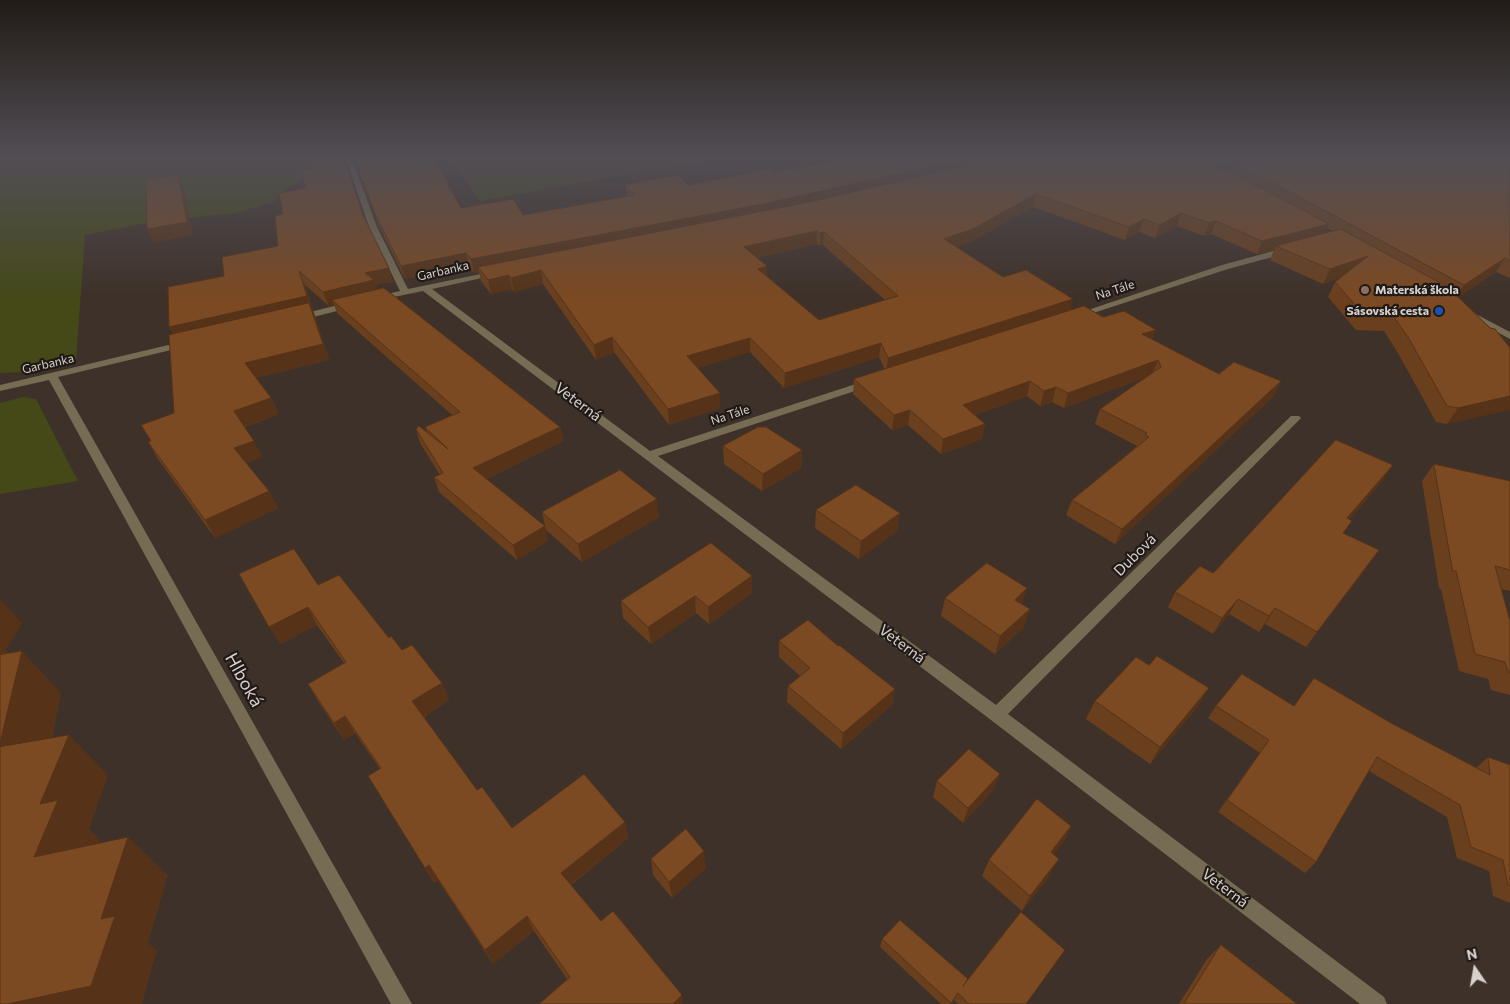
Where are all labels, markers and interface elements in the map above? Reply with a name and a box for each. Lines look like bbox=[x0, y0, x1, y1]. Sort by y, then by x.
street label: Garbanka bbox=[416, 258, 470, 284]
street label: Na Tále bbox=[1094, 277, 1136, 303]
place label: Materská škola bbox=[1375, 283, 1459, 297]
marker: Materská škola bbox=[1359, 284, 1371, 296]
place label: Sásovská cesta bbox=[1347, 304, 1429, 318]
marker: Sásovská cesta bbox=[1433, 305, 1445, 317]
street label: Garbanka bbox=[21, 351, 75, 377]
street label: Veterná bbox=[551, 379, 605, 425]
street label: Na Tále bbox=[709, 402, 751, 428]
street label: Dubová bbox=[1110, 530, 1160, 580]
street label: Veterná bbox=[875, 621, 929, 667]
street label: Hlboká bbox=[220, 649, 268, 711]
street label: Veterná bbox=[1198, 865, 1252, 911]
north arrow bbox=[1450, 944, 1500, 994]
text: N bbox=[1465, 944, 1479, 963]

